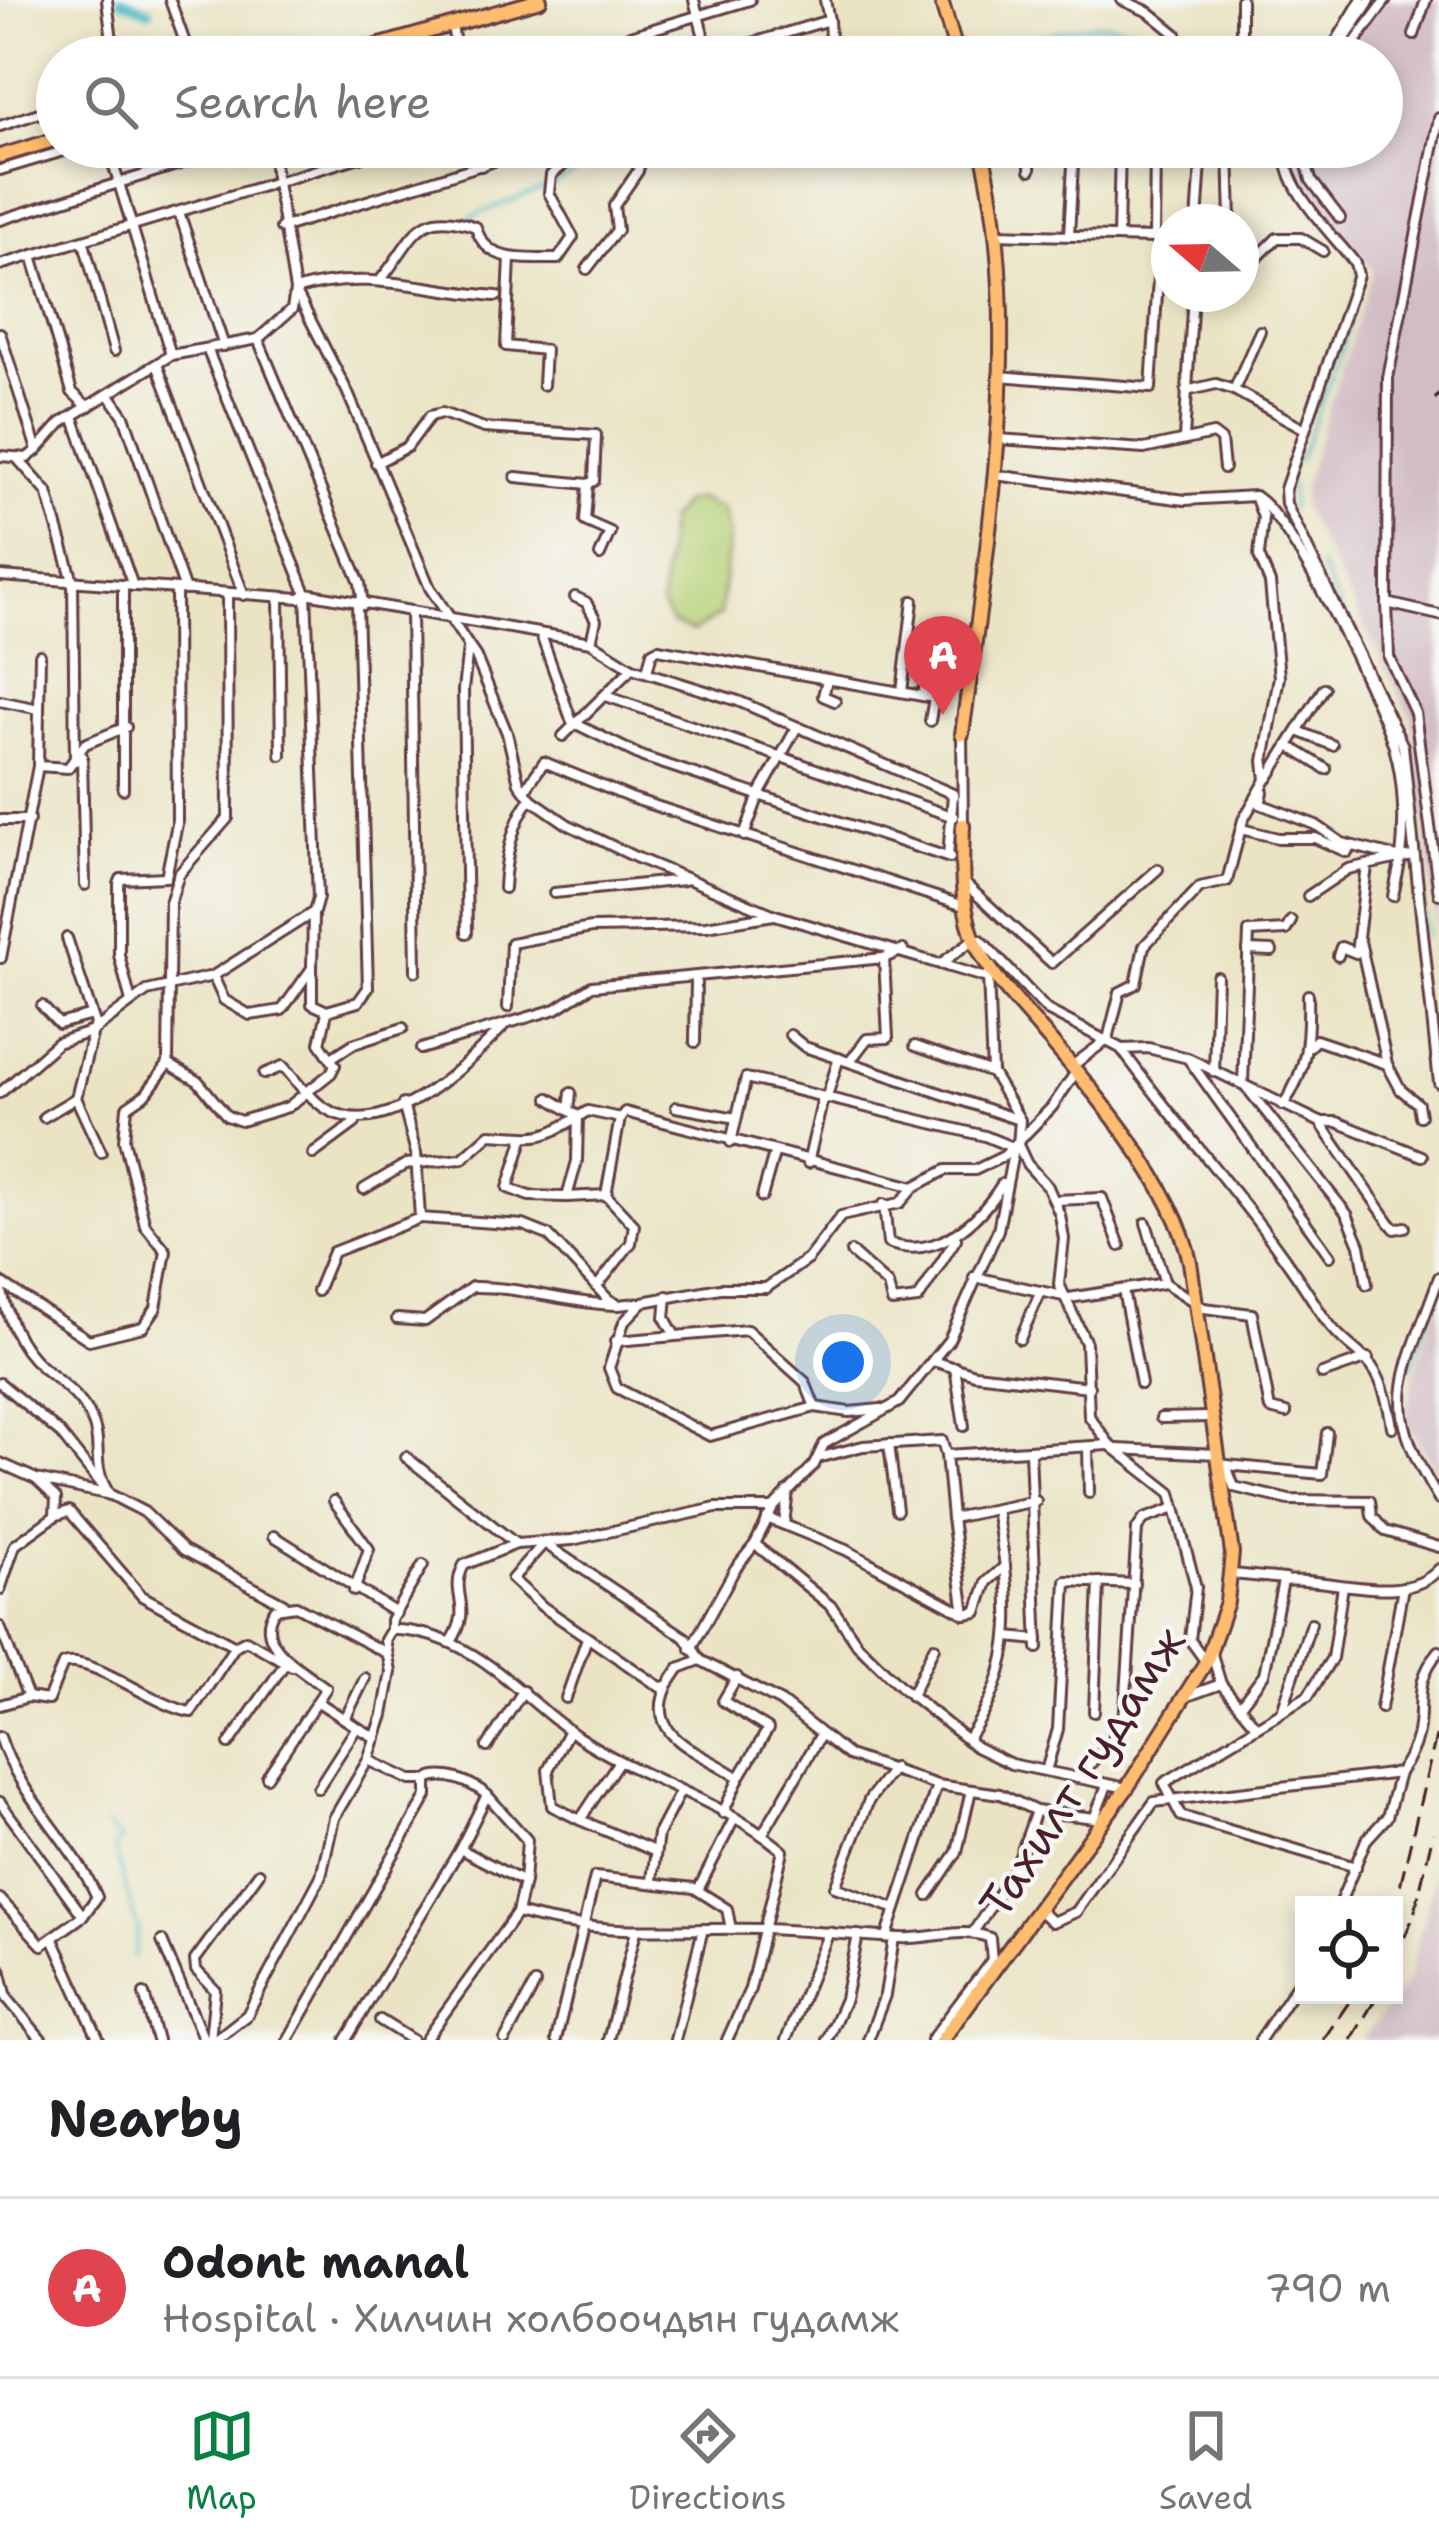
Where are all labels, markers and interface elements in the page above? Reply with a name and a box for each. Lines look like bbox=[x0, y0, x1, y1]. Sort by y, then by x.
search box bbox=[36, 36, 1403, 168]
icon: search bbox=[78, 69, 144, 135]
text: Search here bbox=[174, 72, 431, 132]
north arrow bbox=[1151, 204, 1259, 312]
pin: A bbox=[904, 616, 982, 715]
your location bbox=[813, 1332, 873, 1392]
street label: Тахилт гудамж bbox=[965, 1615, 1199, 1929]
map controls bbox=[1295, 1896, 1403, 2004]
button: locate bbox=[1295, 1896, 1403, 2004]
text: Nearby bbox=[48, 2084, 243, 2152]
text: Odont manal bbox=[162, 2232, 469, 2292]
text: A bbox=[72, 2262, 102, 2314]
text: 790 m bbox=[1264, 2262, 1391, 2314]
text: Hospital · Хилчин холбоочдын гудамж bbox=[162, 2292, 899, 2344]
tab: Map bbox=[186, 2403, 257, 2520]
tab: Directions bbox=[629, 2403, 787, 2520]
tab: Saved bbox=[1159, 2403, 1253, 2520]

